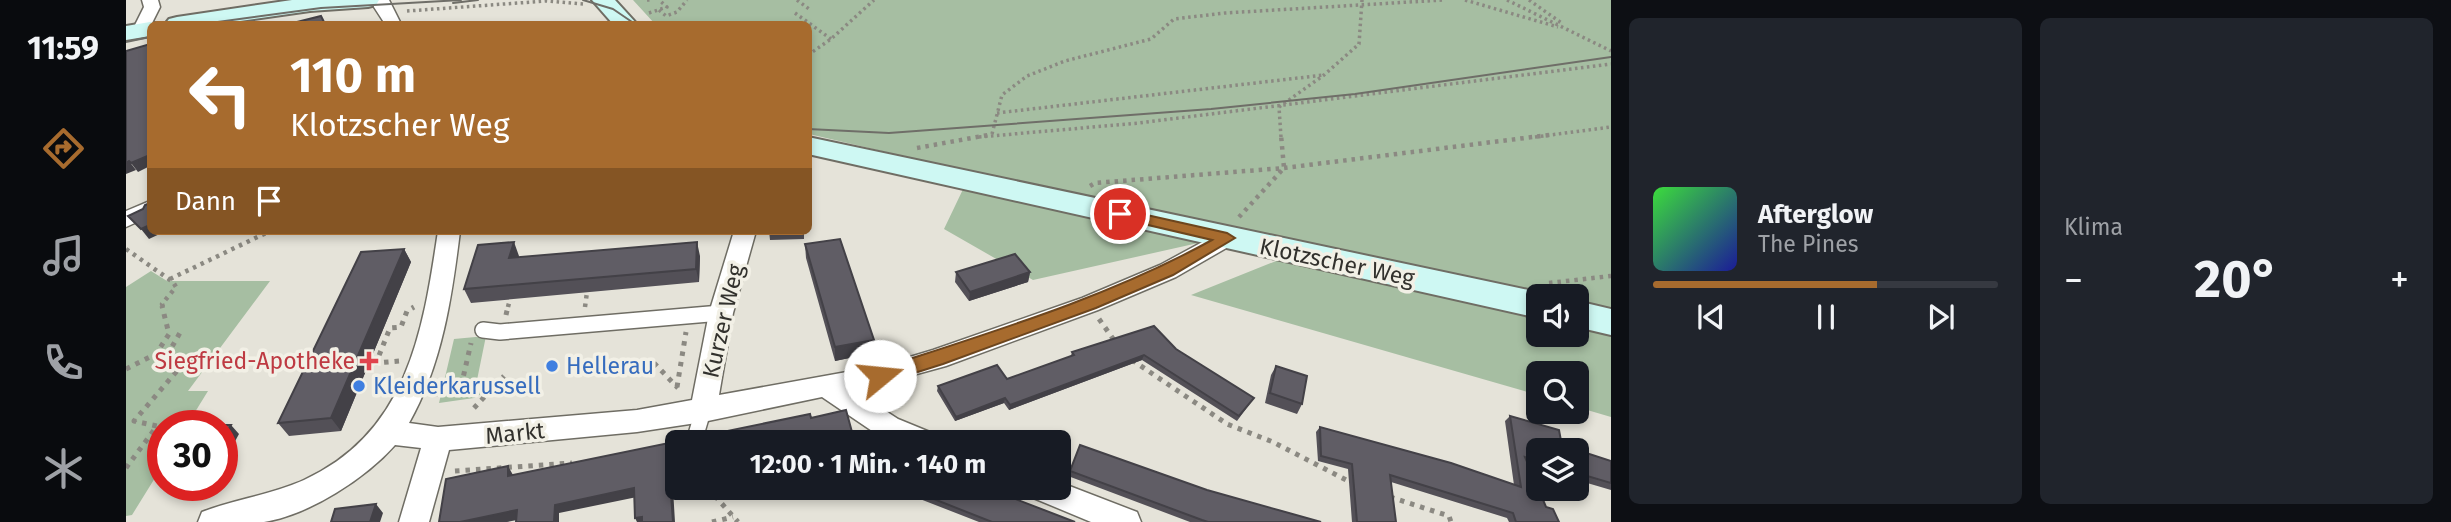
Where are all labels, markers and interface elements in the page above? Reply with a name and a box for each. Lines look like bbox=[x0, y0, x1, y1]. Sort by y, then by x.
text: 11:59 bbox=[27, 29, 99, 67]
text: 110 m bbox=[290, 46, 416, 105]
icon: left bbox=[175, 49, 266, 140]
text: Klotzscher Weg bbox=[290, 106, 510, 144]
icon: directions bbox=[39, 124, 88, 173]
icon: arrive bbox=[250, 182, 288, 220]
pin bbox=[1090, 184, 1150, 244]
text: Dann bbox=[175, 186, 236, 217]
icon: arrive bbox=[1101, 195, 1139, 233]
text: Afterglow bbox=[1758, 199, 1873, 230]
text: Klima bbox=[2064, 213, 2123, 241]
text: The Pines bbox=[1758, 230, 1859, 258]
icon: music bbox=[39, 231, 88, 280]
street label: Klotzscher Weg bbox=[1257, 232, 1417, 292]
text: 20° bbox=[2194, 248, 2279, 311]
text: − bbox=[2064, 257, 2083, 303]
text: + bbox=[2390, 257, 2409, 303]
street label: Kurzer Weg bbox=[696, 261, 750, 381]
map controls bbox=[1526, 284, 1589, 501]
button: sound bbox=[1526, 284, 1589, 347]
icon: previous bbox=[1692, 298, 1730, 336]
icon: pause bbox=[1807, 298, 1845, 336]
icon: next bbox=[1922, 298, 1960, 336]
icon: phone bbox=[39, 338, 88, 387]
position arrow bbox=[843, 339, 917, 413]
place label: Siegfried-Apotheke bbox=[154, 347, 355, 375]
place label: Hellerau bbox=[566, 352, 654, 380]
marker: Siegfried-Apotheke bbox=[361, 353, 377, 369]
marker: Hellerau bbox=[544, 358, 560, 374]
button: search bbox=[1526, 361, 1589, 424]
place label: Kleiderkarussell bbox=[373, 372, 541, 400]
marker: Kleiderkarussell bbox=[351, 378, 367, 394]
speed limit sign: 30 bbox=[147, 410, 238, 501]
street label: Markt bbox=[484, 416, 547, 450]
button: layers bbox=[1526, 438, 1589, 501]
icon: climate bbox=[39, 444, 88, 493]
text: 12:00 · 1 Min. · 140 m bbox=[750, 449, 986, 480]

